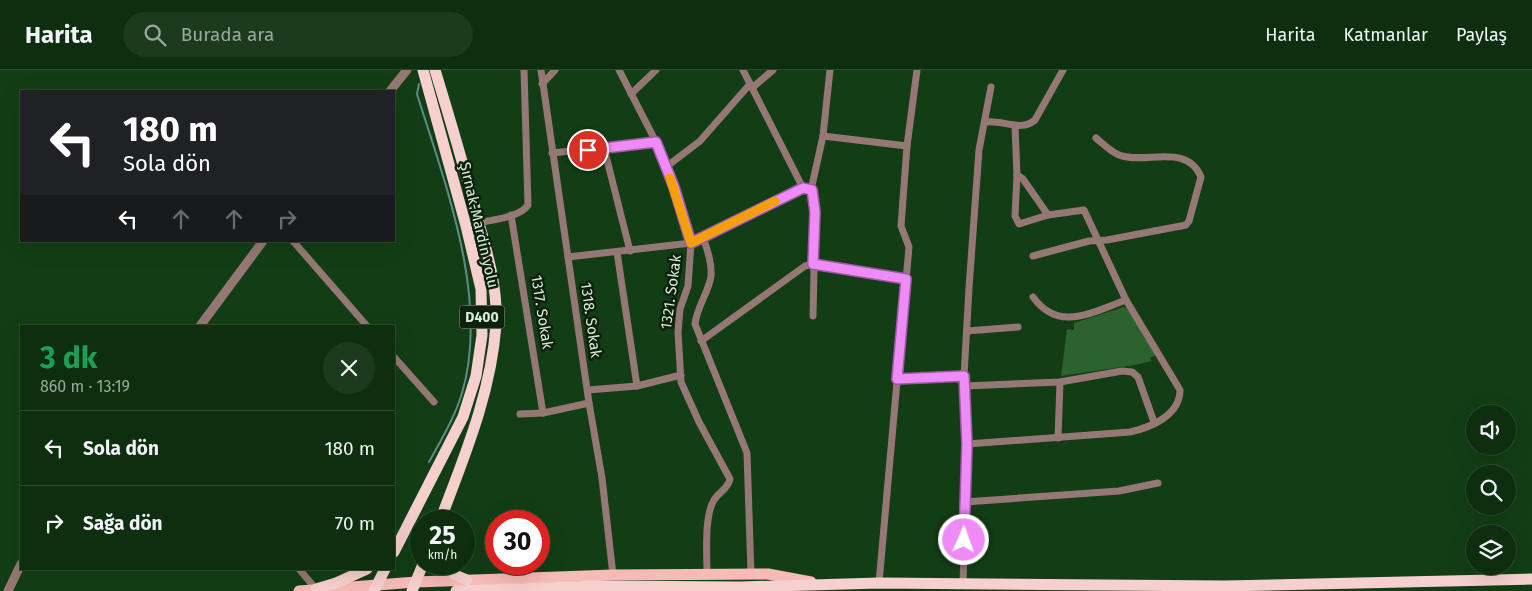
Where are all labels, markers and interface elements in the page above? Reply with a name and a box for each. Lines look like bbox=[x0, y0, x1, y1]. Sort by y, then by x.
search box bbox=[123, 12, 473, 57]
text: Harita bbox=[25, 21, 93, 49]
icon: search bbox=[141, 21, 169, 49]
text: Burada ara bbox=[181, 23, 274, 46]
text: Harita bbox=[1265, 24, 1315, 46]
text: Katmanlar bbox=[1343, 24, 1428, 46]
text: Paylaş bbox=[1456, 24, 1507, 46]
text: 180 m bbox=[123, 108, 218, 150]
icon: left bbox=[40, 110, 105, 175]
pin bbox=[567, 129, 609, 171]
icon: arrive bbox=[574, 136, 602, 164]
text: Sola dön bbox=[123, 150, 211, 177]
street label: Şırnak-Mardin yolu bbox=[456, 160, 502, 290]
icon: left bbox=[114, 205, 142, 233]
icon: ahead bbox=[167, 205, 195, 233]
icon: ahead bbox=[220, 205, 248, 233]
icon: right bbox=[273, 205, 301, 233]
street label: 1321. Sokak bbox=[657, 253, 685, 330]
street label: 1317. Sokak bbox=[527, 274, 557, 351]
street label: 1318. Sokak bbox=[577, 281, 605, 359]
road number: D400 bbox=[460, 306, 504, 328]
text: 3 dk bbox=[40, 340, 97, 376]
button: close bbox=[323, 342, 375, 394]
text: 860 m · 13:19 bbox=[40, 377, 130, 396]
map controls bbox=[1466, 405, 1516, 575]
button: sound bbox=[1466, 405, 1516, 455]
icon: left bbox=[40, 434, 68, 462]
text: Sola dön bbox=[83, 437, 159, 460]
text: 180 m bbox=[324, 437, 375, 460]
button: search bbox=[1466, 465, 1516, 515]
icon: right bbox=[40, 509, 68, 537]
speed limit sign: 30 bbox=[485, 510, 550, 575]
text: Sağa dön bbox=[83, 512, 163, 535]
text: 70 m bbox=[335, 512, 375, 535]
position arrow bbox=[937, 513, 989, 565]
text: 25 bbox=[429, 521, 456, 551]
button: layers bbox=[1466, 525, 1516, 575]
text: km/h bbox=[428, 548, 457, 562]

